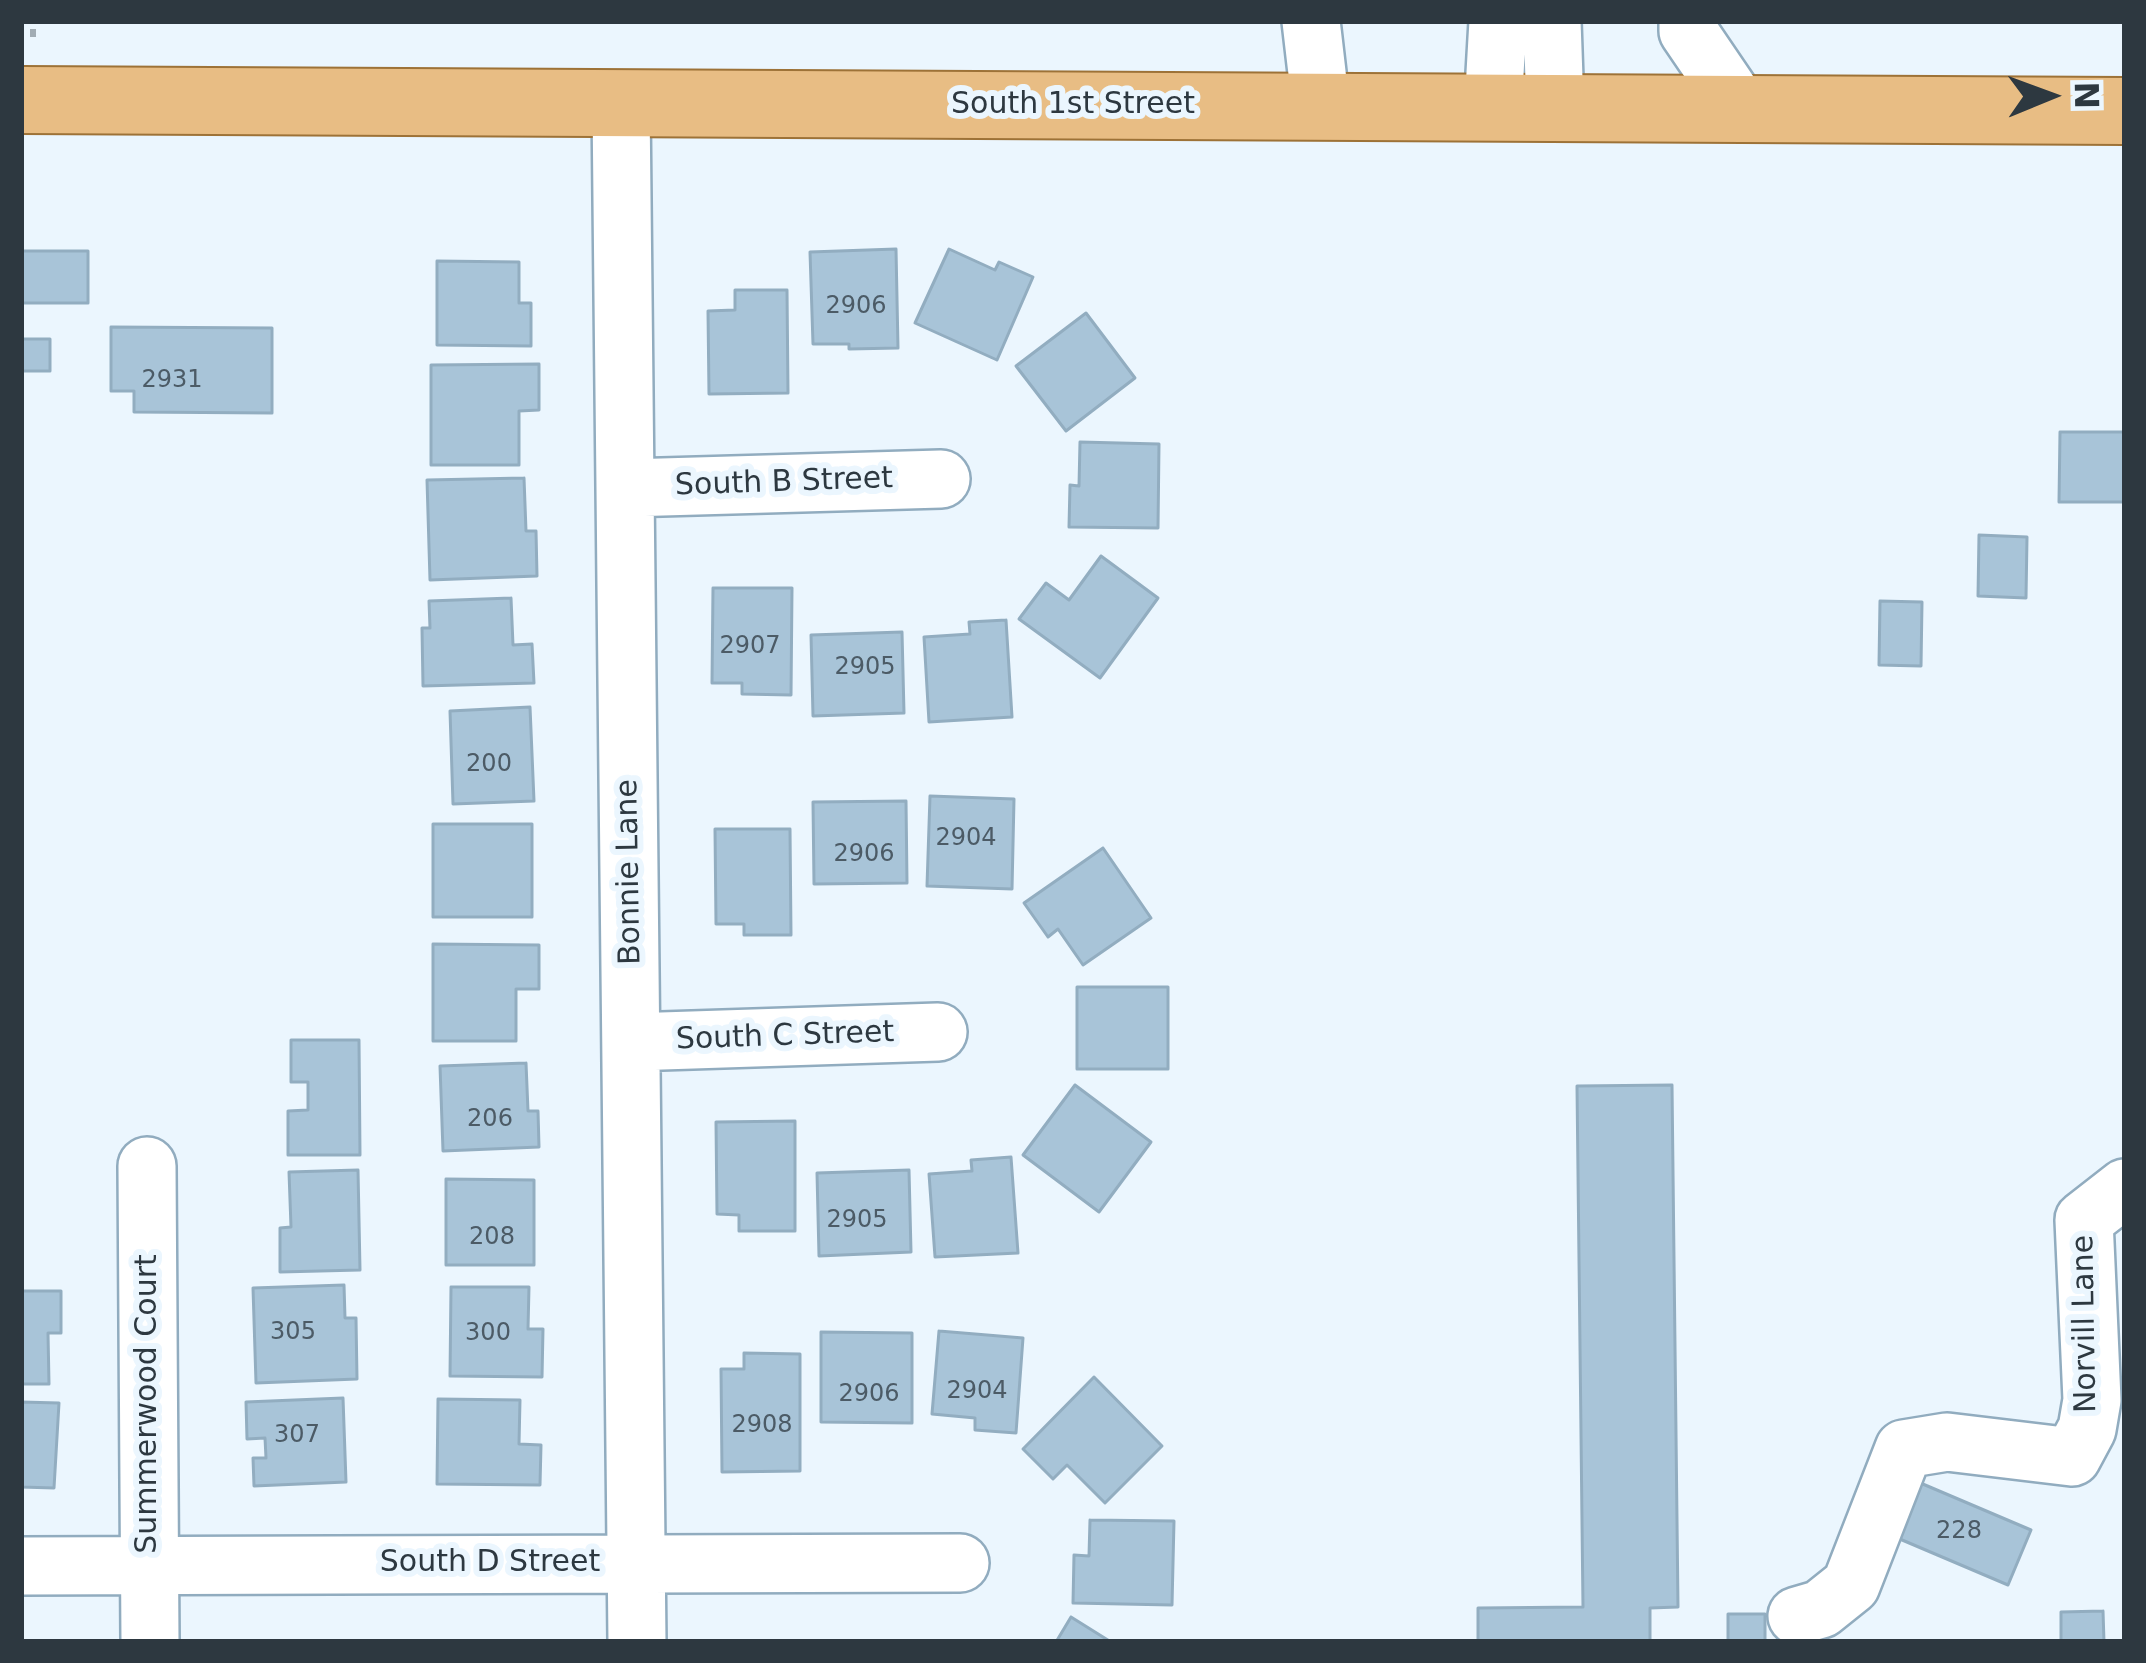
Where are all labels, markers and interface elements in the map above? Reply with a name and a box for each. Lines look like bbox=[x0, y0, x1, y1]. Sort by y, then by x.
north arrow bbox=[1990, 36, 2110, 156]
text: N bbox=[2067, 81, 2106, 110]
street label: South 1st Street bbox=[951, 87, 1195, 123]
house number: 2906 bbox=[825, 293, 887, 321]
house number: 2931 bbox=[141, 367, 203, 395]
street label: South B Street bbox=[674, 461, 894, 505]
house number: 2907 bbox=[719, 633, 781, 661]
house number: 2905 bbox=[834, 654, 896, 682]
house number: 200 bbox=[466, 751, 512, 779]
street label: Bonnie Lane bbox=[610, 779, 650, 965]
house number: 2904 bbox=[935, 825, 997, 853]
house number: 2906 bbox=[833, 841, 895, 869]
street label: South C Street bbox=[675, 1015, 895, 1059]
house number: 206 bbox=[467, 1106, 513, 1134]
house number: 2905 bbox=[826, 1207, 888, 1235]
house number: 208 bbox=[469, 1224, 515, 1252]
street label: Norvill Lane bbox=[2066, 1235, 2106, 1413]
street label: Summerwood Court bbox=[130, 1254, 166, 1554]
house number: 305 bbox=[270, 1319, 316, 1347]
house number: 300 bbox=[465, 1320, 511, 1348]
house number: 2904 bbox=[946, 1378, 1008, 1406]
house number: 2906 bbox=[838, 1381, 900, 1409]
house number: 2908 bbox=[731, 1412, 793, 1440]
house number: 307 bbox=[274, 1422, 320, 1450]
house number: 228 bbox=[1936, 1518, 1982, 1546]
street label: South D Street bbox=[380, 1545, 600, 1581]

